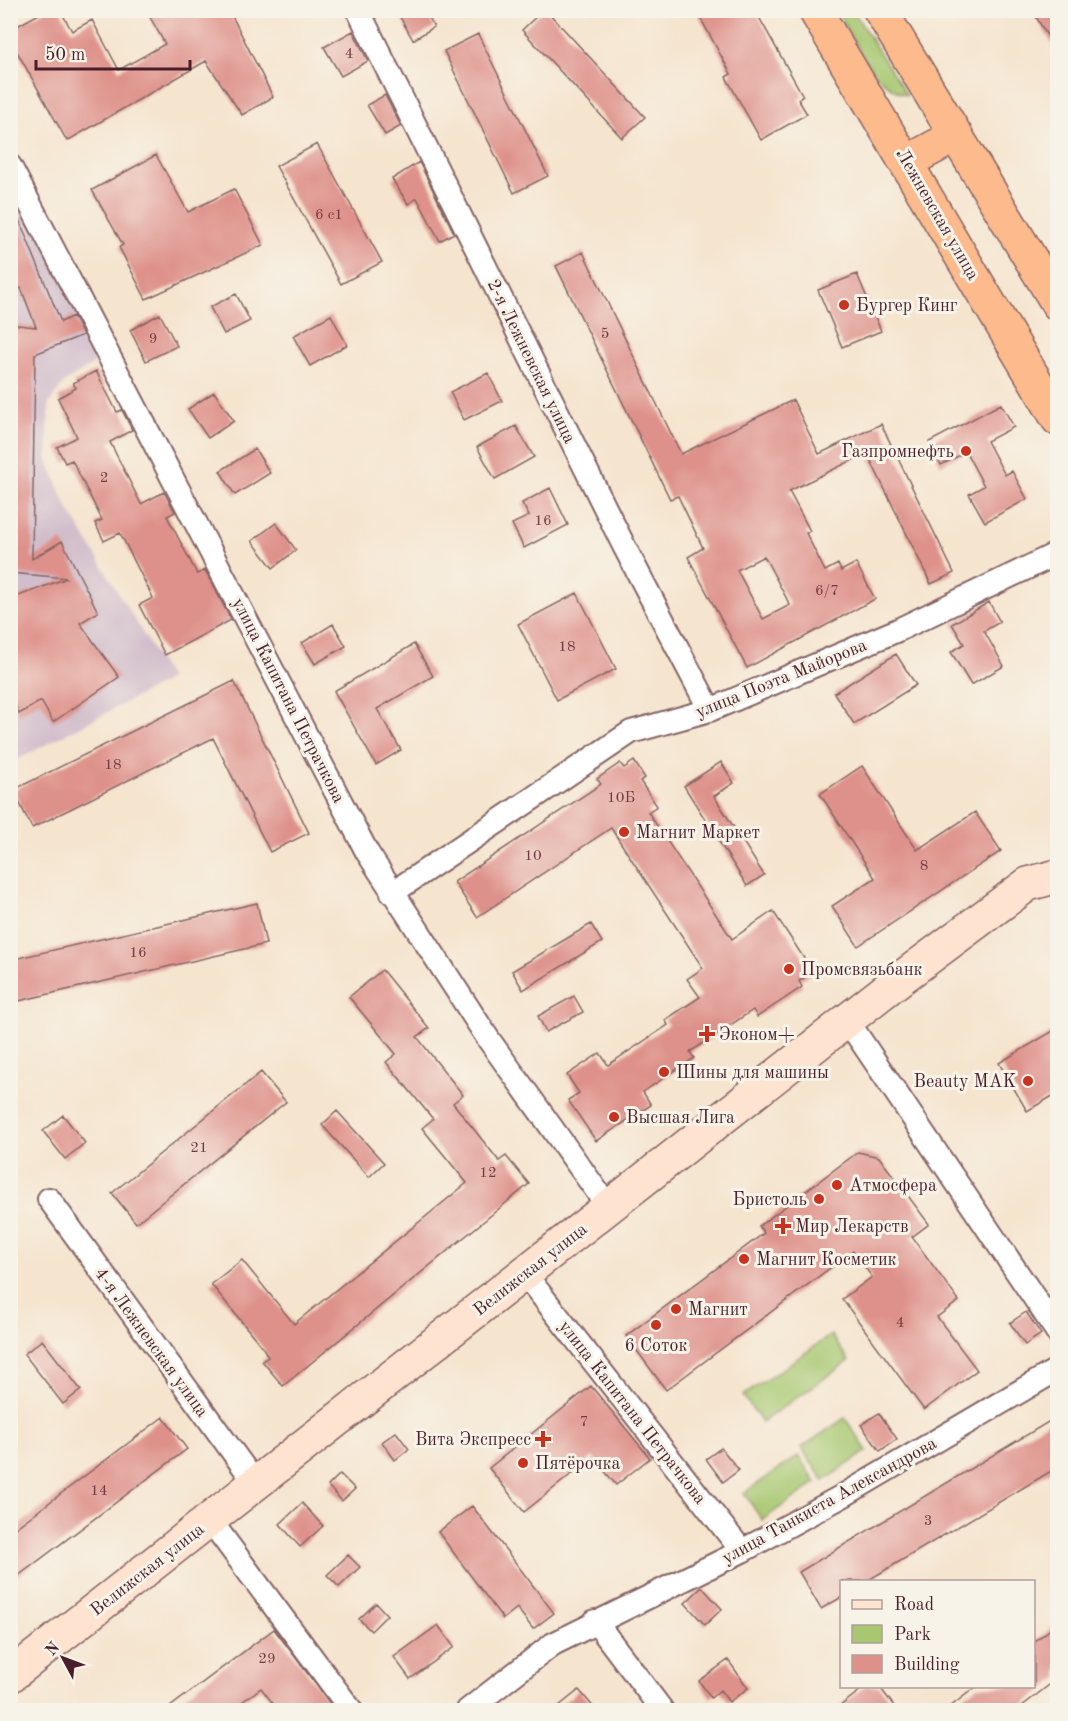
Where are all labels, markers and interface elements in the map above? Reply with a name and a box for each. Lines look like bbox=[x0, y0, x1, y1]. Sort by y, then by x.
scale bar bbox=[36, 33, 190, 71]
text: 50 m bbox=[45, 46, 85, 64]
house number: 4 bbox=[345, 47, 353, 62]
street label: Лежневская улица bbox=[892, 146, 982, 283]
house number: 6 c1 bbox=[315, 208, 343, 223]
street label: 2-я Лежневская улица bbox=[484, 277, 579, 446]
place label: Бургер Кинг bbox=[856, 297, 958, 315]
marker: Бургер Кинг bbox=[837, 298, 851, 312]
house number: 5 bbox=[601, 327, 609, 342]
house number: 9 bbox=[149, 332, 157, 347]
place label: Газпромнефть bbox=[841, 443, 954, 462]
marker: Газпромнефть bbox=[959, 444, 973, 458]
house number: 2 bbox=[100, 471, 108, 486]
house number: 16 bbox=[534, 514, 552, 529]
house number: 6/7 bbox=[815, 584, 839, 599]
street label: улица Капитана Петрачкова bbox=[228, 595, 348, 806]
street label: улица Поэта Майорова bbox=[693, 636, 870, 722]
house number: 18 bbox=[558, 640, 576, 655]
house number: 18 bbox=[104, 758, 122, 773]
house number: 10Б bbox=[607, 791, 635, 806]
place label: Магнит Маркет bbox=[636, 824, 760, 842]
marker: Магнит Маркет bbox=[617, 825, 631, 839]
house number: 10 bbox=[524, 849, 542, 864]
house number: 8 bbox=[920, 859, 928, 874]
house number: 16 bbox=[129, 946, 147, 961]
place label: Промсвязьбанк bbox=[801, 961, 923, 979]
marker: Промсвязьбанк bbox=[782, 962, 796, 976]
place label: Эконом+ bbox=[719, 1026, 795, 1044]
marker: Эконом+ bbox=[700, 1027, 714, 1041]
place label: Шины для машины bbox=[676, 1064, 829, 1082]
marker: Шины для машины bbox=[657, 1065, 671, 1079]
place label: Beauty MAK bbox=[913, 1073, 1016, 1091]
marker: Beauty MAK bbox=[1021, 1074, 1035, 1088]
place label: Высшая Лига bbox=[626, 1109, 735, 1127]
marker: Высшая Лига bbox=[607, 1110, 621, 1124]
house number: 21 bbox=[190, 1141, 208, 1156]
house number: 12 bbox=[479, 1166, 497, 1181]
place label: Атмосфера bbox=[849, 1177, 937, 1196]
marker: Атмосфера bbox=[830, 1178, 844, 1192]
place label: Бристоль bbox=[733, 1191, 807, 1209]
marker: Бристоль bbox=[812, 1192, 826, 1206]
place label: Мир Лекарств bbox=[795, 1218, 909, 1236]
marker: Мир Лекарств bbox=[776, 1219, 790, 1233]
street label: Велижская улица bbox=[470, 1220, 591, 1320]
place label: Магнит Косметик bbox=[756, 1251, 897, 1269]
marker: Магнит Косметик bbox=[737, 1252, 751, 1266]
street label: 4-я Лежневская улица bbox=[91, 1265, 211, 1421]
place label: Магнит bbox=[688, 1301, 748, 1319]
marker: Магнит bbox=[669, 1302, 683, 1316]
house number: 4 bbox=[896, 1316, 904, 1331]
street label: улица Капитана Петрачкова bbox=[555, 1317, 709, 1508]
marker: 6 Соток bbox=[649, 1318, 663, 1332]
place label: 6 Соток bbox=[625, 1337, 687, 1355]
house number: 7 bbox=[580, 1415, 588, 1430]
place label: Вита Экспресс bbox=[415, 1431, 531, 1449]
marker: Вита Экспресс bbox=[536, 1432, 550, 1446]
street label: улица Танкиста Александрова bbox=[719, 1434, 940, 1567]
place label: Пятёрочка bbox=[535, 1455, 621, 1473]
marker: Пятёрочка bbox=[516, 1456, 530, 1470]
house number: 14 bbox=[90, 1484, 108, 1499]
house number: 3 bbox=[924, 1514, 932, 1529]
street label: Велижская улица bbox=[87, 1520, 208, 1620]
legend bbox=[840, 1580, 1035, 1688]
text: Road bbox=[894, 1596, 934, 1614]
text: Park bbox=[894, 1626, 931, 1644]
north arrow bbox=[33, 1628, 93, 1688]
text: N bbox=[43, 1639, 64, 1659]
house number: 29 bbox=[258, 1652, 276, 1667]
text: Building bbox=[894, 1656, 960, 1674]

